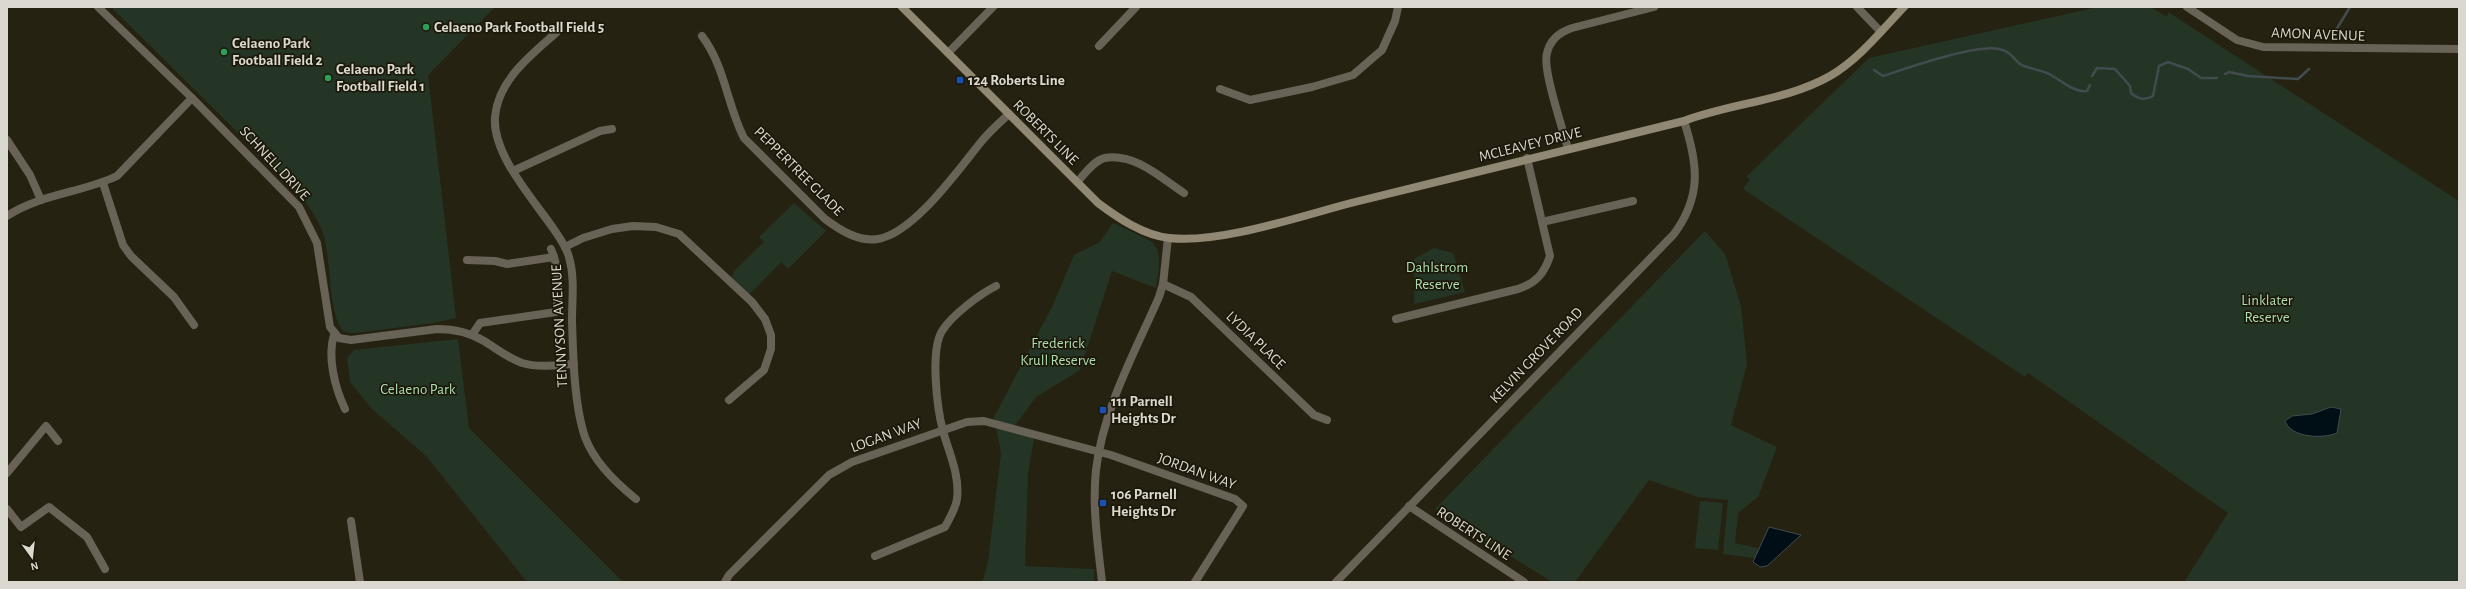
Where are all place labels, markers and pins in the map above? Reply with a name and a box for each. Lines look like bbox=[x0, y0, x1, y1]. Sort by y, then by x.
place label: Celaeno Park Football Field 5 bbox=[434, 20, 604, 35]
marker: Celaeno Park Football Field 5 bbox=[421, 22, 431, 32]
place label: Celaeno Park Football Field 2 bbox=[232, 36, 323, 68]
marker: Celaeno Park Football Field 2 bbox=[219, 47, 229, 57]
place label: Celaeno Park Football Field 1 bbox=[336, 62, 425, 94]
marker: Celaeno Park Football Field 1 bbox=[323, 73, 333, 83]
place label: 124 Roberts Line bbox=[968, 73, 1065, 88]
marker: 124 Roberts Line bbox=[955, 75, 965, 85]
place label: 111 Parnell Heights Dr bbox=[1111, 394, 1176, 426]
marker: 111 Parnell Heights Dr bbox=[1098, 405, 1108, 415]
place label: 106 Parnell Heights Dr bbox=[1111, 487, 1177, 519]
marker: 106 Parnell Heights Dr bbox=[1098, 498, 1108, 508]

